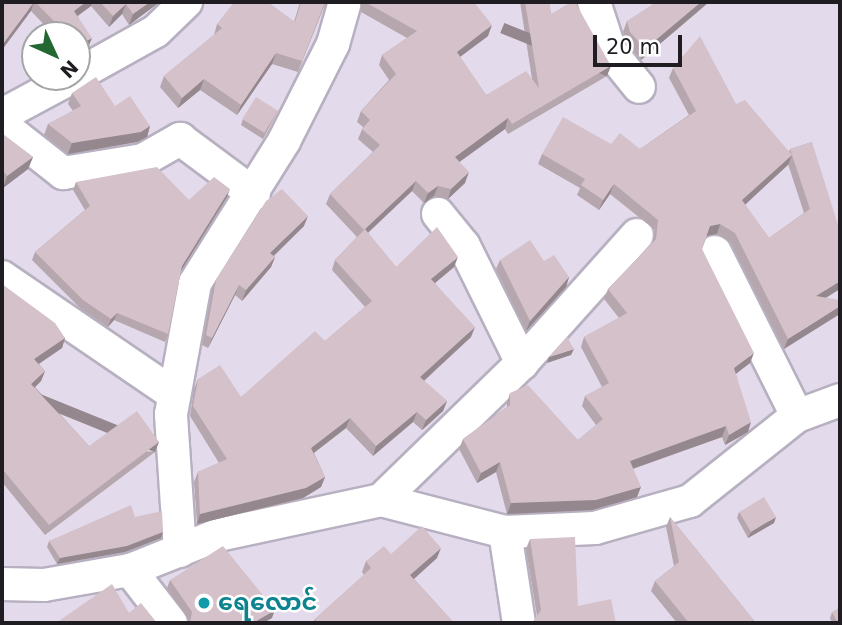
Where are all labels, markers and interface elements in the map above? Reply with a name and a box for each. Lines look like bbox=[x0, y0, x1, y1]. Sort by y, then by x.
north arrow bbox=[21, 21, 91, 91]
scale bar bbox=[597, 21, 686, 65]
text: 20 m bbox=[606, 35, 660, 59]
text: N bbox=[56, 56, 83, 83]
place label: ရေလောင် bbox=[218, 589, 317, 617]
marker: ရေလောင် bbox=[196, 595, 212, 611]

